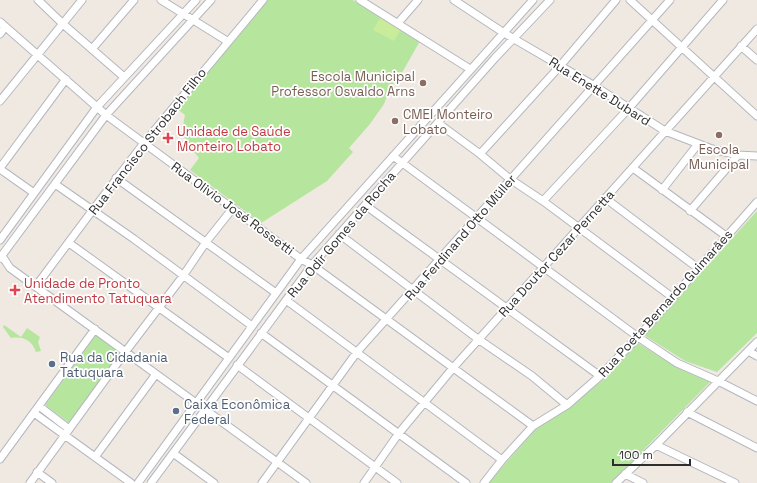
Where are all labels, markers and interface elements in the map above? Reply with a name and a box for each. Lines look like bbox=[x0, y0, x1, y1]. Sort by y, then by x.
street label: Rua Enette Dubard bbox=[546, 53, 654, 130]
street label: Rua Francisco Strobach Filho bbox=[85, 64, 210, 218]
place label: Escola Municipal Professor Osvaldo Arns bbox=[271, 68, 415, 100]
marker: Escola Municipal Professor Osvaldo Arns bbox=[418, 78, 428, 88]
place label: CMEI Monteiro Lobato bbox=[403, 106, 493, 138]
marker: CMEI Monteiro Lobato bbox=[390, 116, 400, 126]
place label: Unidade de Saúde Monteiro Lobato bbox=[177, 123, 291, 155]
marker: Escola Municipal bbox=[714, 130, 724, 140]
marker: Unidade de Saúde Monteiro Lobato bbox=[162, 132, 174, 144]
place label: Escola Municipal bbox=[689, 141, 749, 173]
street label: Rua Olivio José Rossetti bbox=[168, 158, 298, 259]
street label: Rua Odir Gomes da Rocha bbox=[284, 167, 400, 301]
street label: Rua Ferdinand Otto Müller bbox=[401, 171, 520, 304]
street label: Rua Doutor Cezar Pernetta bbox=[495, 186, 618, 320]
street label: Rua Poeta Bernardo Guimarães bbox=[595, 226, 736, 381]
place label: Unidade de Pronto Atendimento Tatuquara bbox=[24, 275, 172, 307]
marker: Unidade de Pronto Atendimento Tatuquara bbox=[9, 284, 21, 296]
place label: Rua da Cidadania Tatuquara bbox=[60, 349, 168, 381]
marker: Rua da Cidadania Tatuquara bbox=[47, 359, 57, 369]
place label: Caixa Econômica Federal bbox=[184, 396, 291, 428]
marker: Caixa Econômica Federal bbox=[171, 406, 181, 416]
scale bar bbox=[613, 441, 690, 467]
text: 100 m bbox=[619, 447, 653, 463]

